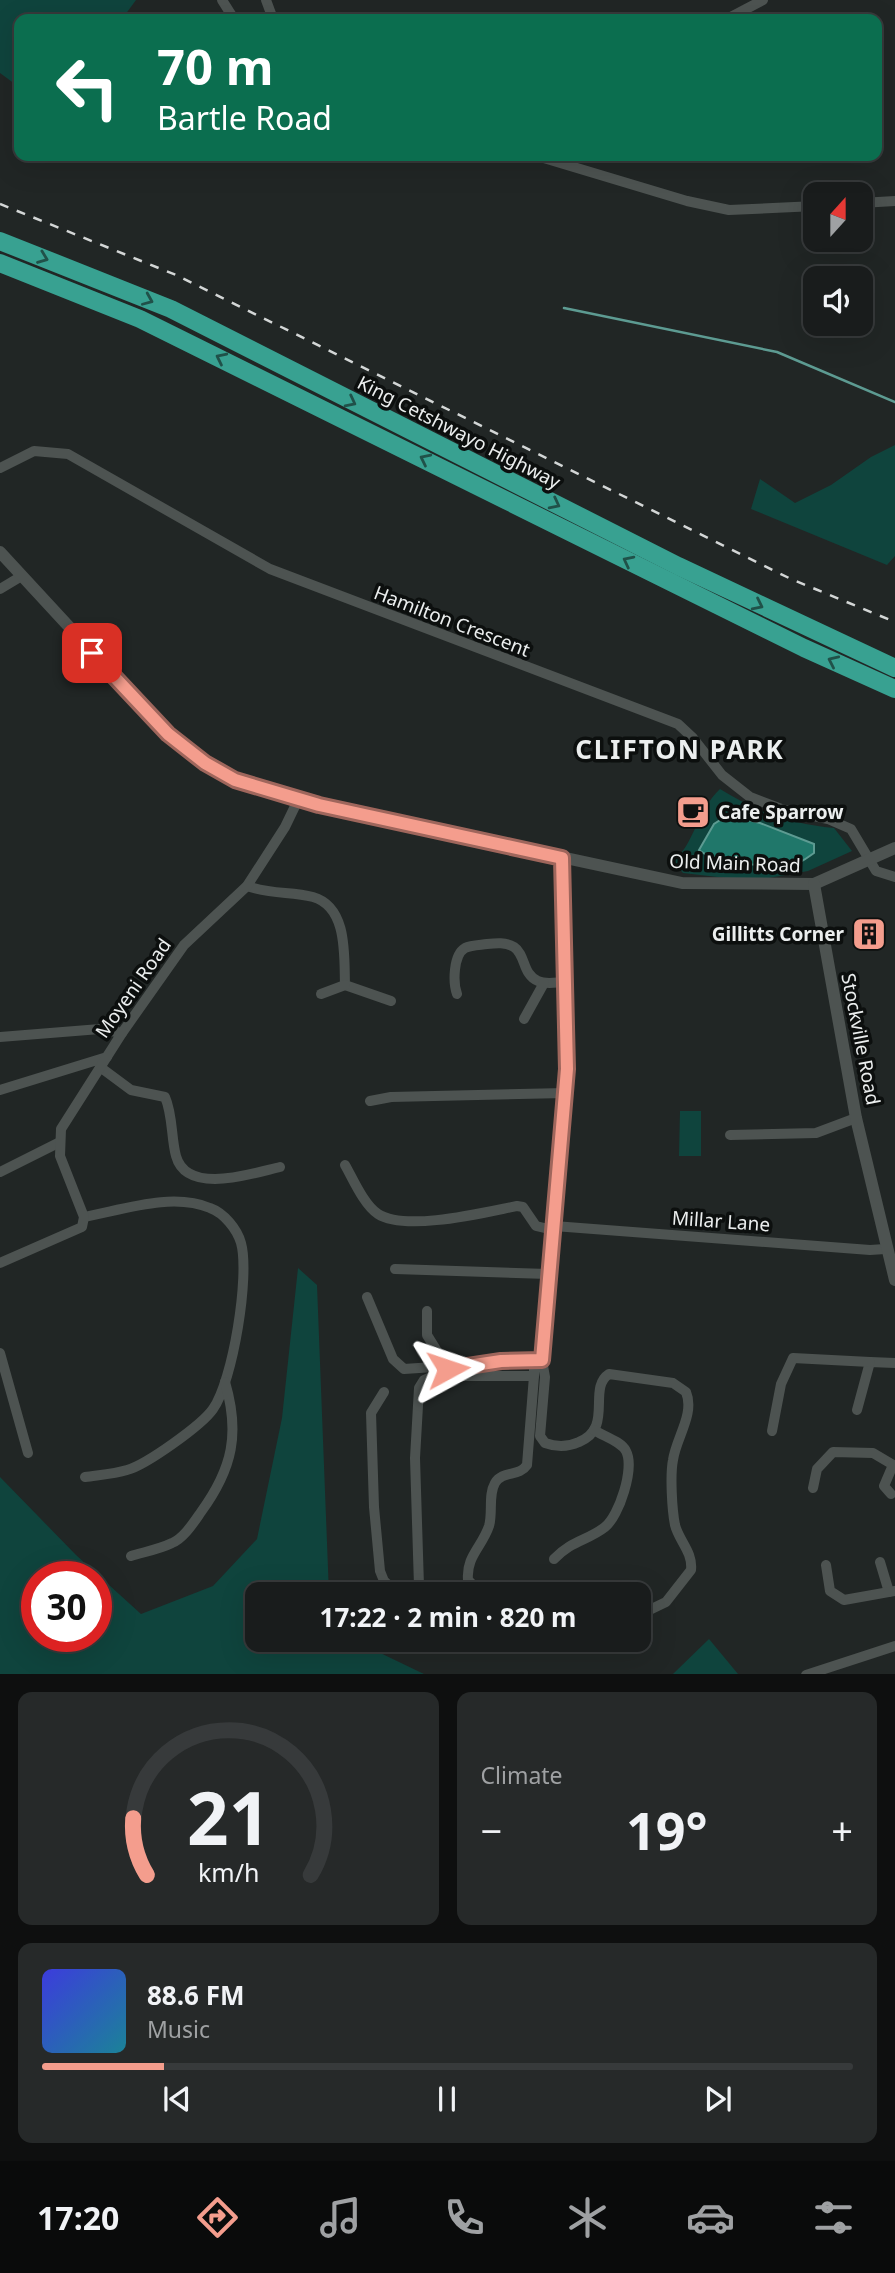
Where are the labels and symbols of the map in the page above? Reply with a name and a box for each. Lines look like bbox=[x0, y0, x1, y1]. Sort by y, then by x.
north arrow bbox=[803, 182, 873, 252]
one-way arrow bbox=[36, 249, 48, 263]
one-way arrow bbox=[142, 291, 154, 305]
one-way arrow bbox=[216, 352, 228, 366]
street label: King Cetshwayo Highway bbox=[353, 369, 565, 495]
one-way arrow bbox=[344, 394, 356, 407]
one-way arrow bbox=[420, 454, 432, 468]
one-way arrow bbox=[548, 495, 560, 509]
one-way arrow bbox=[623, 555, 635, 569]
street label: Hamilton Crescent bbox=[370, 579, 534, 663]
one-way arrow bbox=[751, 597, 763, 611]
pin bbox=[62, 623, 122, 683]
one-way arrow bbox=[827, 655, 840, 669]
district label: CLIFTON PARK bbox=[575, 731, 785, 767]
cafe icon: Cafe Sparrow bbox=[674, 793, 712, 831]
place label: Cafe Sparrow bbox=[718, 799, 844, 825]
street label: Old Main Road bbox=[669, 848, 801, 878]
building icon: Gillitts Corner bbox=[850, 915, 888, 953]
place label: Gillitts Corner bbox=[712, 921, 844, 947]
street label: Moyeni Road bbox=[89, 933, 177, 1043]
street label: Stockville Road bbox=[835, 971, 887, 1107]
street label: Millar Lane bbox=[671, 1205, 771, 1237]
position arrow bbox=[411, 1332, 485, 1406]
speed limit sign: 30 bbox=[21, 1561, 112, 1652]

